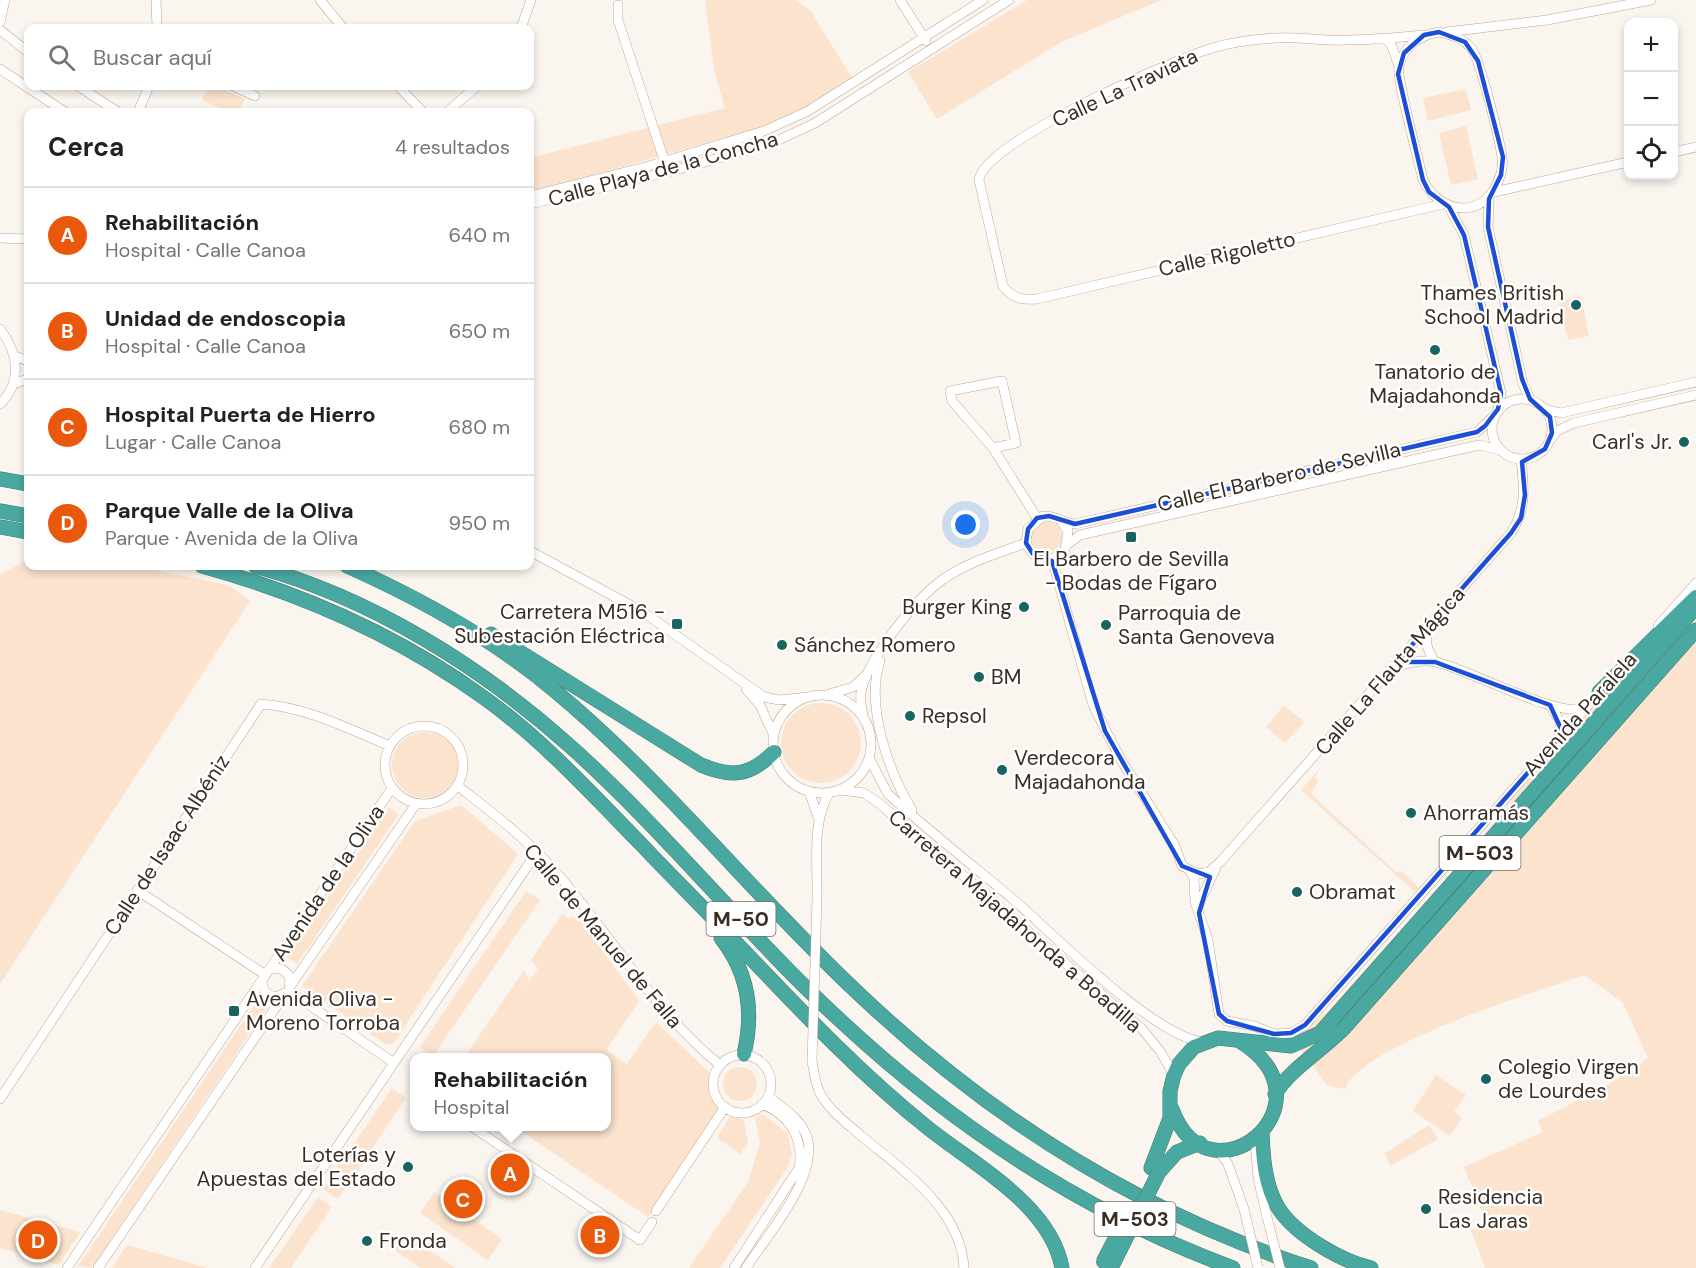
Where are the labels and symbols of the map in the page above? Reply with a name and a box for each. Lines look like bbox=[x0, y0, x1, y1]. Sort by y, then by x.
street label: Calle La Traviata bbox=[1048, 42, 1202, 134]
street label: Calle Playa de la Concha bbox=[545, 125, 781, 213]
street label: Calle Rigoletto bbox=[1156, 225, 1298, 283]
place label: Thames British School Madrid bbox=[1421, 279, 1564, 331]
marker: Thames British School Madrid bbox=[1569, 298, 1583, 312]
marker: Tanatorio de Majadahonda bbox=[1428, 343, 1442, 357]
place label: Tanatorio de Majadahonda bbox=[1369, 358, 1501, 410]
place label: Carl's Jr. bbox=[1592, 428, 1672, 456]
street label: Calle El Barbero de Sevilla bbox=[1154, 435, 1404, 519]
marker: Carl's Jr. bbox=[1677, 435, 1691, 449]
your location bbox=[951, 510, 980, 539]
marker: El Barbero de Sevilla - Bodas de Fígaro bbox=[1124, 530, 1138, 544]
place label: El Barbero de Sevilla - Bodas de Fígaro bbox=[1033, 545, 1229, 597]
street label: Calle La Flauta Mágica bbox=[1309, 581, 1471, 761]
place label: Burger King bbox=[902, 593, 1012, 621]
place label: Carretera M516 - Subestación Eléctrica bbox=[454, 598, 665, 650]
place label: Parroquia de Santa Genoveva bbox=[1118, 599, 1275, 651]
marker: Burger King bbox=[1017, 600, 1031, 614]
marker: Carretera M516 - Subestación Eléctrica bbox=[670, 617, 684, 631]
marker: Parroquia de Santa Genoveva bbox=[1099, 618, 1113, 632]
place label: Sánchez Romero bbox=[794, 631, 956, 659]
marker: Sánchez Romero bbox=[775, 638, 789, 652]
street label: Avenida Paralela bbox=[1517, 646, 1643, 782]
place label: BM bbox=[991, 663, 1021, 691]
marker: BM bbox=[972, 670, 986, 684]
place label: Repsol bbox=[922, 702, 987, 730]
marker: Repsol bbox=[903, 709, 917, 723]
place label: Verdecora Majadahonda bbox=[1014, 744, 1145, 796]
street label: Calle de Isaac Albéniz bbox=[98, 749, 236, 941]
marker: Verdecora Majadahonda bbox=[995, 763, 1009, 777]
street label: Avenida de la Oliva bbox=[265, 799, 391, 967]
place label: Ahorramás bbox=[1423, 799, 1529, 827]
street label: Carretera Majadahonda a Boadilla bbox=[882, 803, 1148, 1039]
marker: Ahorramás bbox=[1404, 806, 1418, 820]
road number: M-503 bbox=[1440, 836, 1520, 870]
street label: Calle de Manuel de Falla bbox=[517, 838, 689, 1034]
place label: Obramat bbox=[1309, 878, 1396, 906]
marker: Obramat bbox=[1290, 885, 1304, 899]
road number: M-50 bbox=[706, 902, 776, 936]
place label: Avenida Oliva - Moreno Torroba bbox=[246, 985, 400, 1037]
marker: Avenida Oliva - Moreno Torroba bbox=[227, 1004, 241, 1018]
place label: Colegio Virgen de Lourdes bbox=[1498, 1053, 1639, 1105]
marker: Colegio Virgen de Lourdes bbox=[1479, 1072, 1493, 1086]
place label: Loterías y Apuestas del Estado bbox=[197, 1141, 396, 1193]
pin: A bbox=[490, 1150, 530, 1196]
marker: Loterías y Apuestas del Estado bbox=[401, 1160, 415, 1174]
pin: C bbox=[444, 1176, 482, 1222]
place label: Residencia Las Jaras bbox=[1438, 1183, 1543, 1235]
road number: M-503 bbox=[1094, 1202, 1176, 1236]
marker: Residencia Las Jaras bbox=[1419, 1202, 1433, 1216]
pin: B bbox=[580, 1212, 620, 1258]
pin: D bbox=[18, 1218, 57, 1262]
place label: Fronda bbox=[379, 1227, 447, 1255]
marker: Fronda bbox=[360, 1234, 374, 1248]

